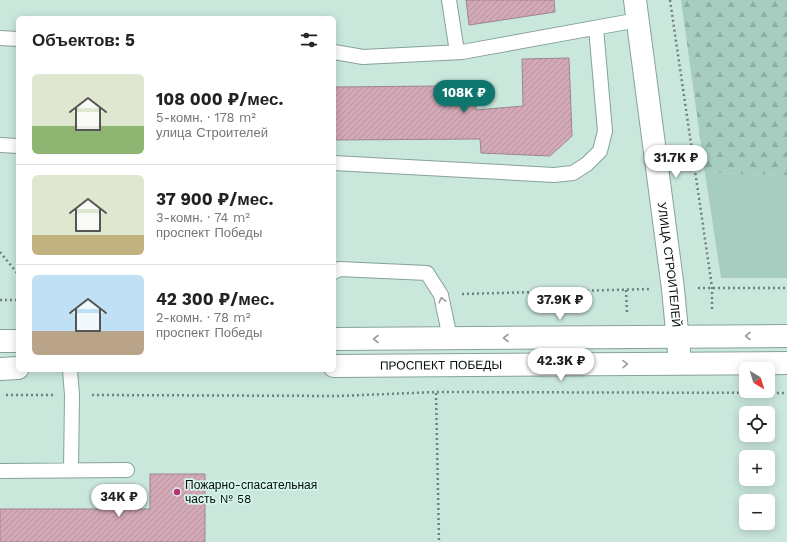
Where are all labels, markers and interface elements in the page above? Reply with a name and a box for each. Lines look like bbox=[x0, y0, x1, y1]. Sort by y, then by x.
icon: filters bbox=[298, 29, 320, 51]
text: Объектов: 5 bbox=[32, 30, 135, 50]
pin: 108K ₽ bbox=[431, 80, 497, 114]
text: 108K ₽ bbox=[442, 85, 486, 100]
text: 108 000 ₽/мес. bbox=[156, 89, 283, 109]
icon: home bbox=[64, 90, 112, 138]
text: 5-комн. · 178 m² bbox=[156, 110, 256, 125]
text: улица Строителей bbox=[156, 125, 268, 140]
pin: 31.7K ₽ bbox=[639, 145, 713, 179]
text: 31.7K ₽ bbox=[653, 150, 699, 165]
text: 37 900 ₽/мес. bbox=[156, 189, 273, 209]
icon: home bbox=[64, 191, 112, 239]
street label: УЛИЦА СТРОИТЕЛЕЙ bbox=[655, 201, 685, 328]
text: 3-комн. · 74 m² bbox=[156, 210, 250, 225]
text: проспект Победы bbox=[156, 225, 262, 240]
pin: 37.9K ₽ bbox=[523, 287, 597, 321]
text: 42 300 ₽/мес. bbox=[156, 289, 274, 309]
icon: home bbox=[64, 291, 112, 339]
text: 37.9K ₽ bbox=[536, 292, 584, 307]
one-way arrow bbox=[438, 297, 446, 303]
text: 2-комн. · 78 m² bbox=[156, 310, 250, 325]
text: проспект Победы bbox=[156, 325, 262, 340]
one-way arrow bbox=[745, 332, 751, 340]
one-way arrow bbox=[503, 334, 509, 342]
one-way arrow bbox=[373, 335, 379, 343]
pin: 42.3K ₽ bbox=[524, 348, 598, 382]
text: 42.3K ₽ bbox=[536, 353, 586, 368]
street label: ПРОСПЕКТ ПОБЕДЫ bbox=[380, 358, 502, 373]
one-way arrow bbox=[622, 360, 628, 368]
north arrow bbox=[739, 362, 775, 398]
map controls bbox=[739, 362, 775, 530]
button: locate bbox=[739, 406, 775, 442]
button: + bbox=[739, 450, 775, 486]
place label: Пожарно-спасательная часть № 58 bbox=[185, 478, 317, 506]
pin: 34K ₽ bbox=[91, 484, 147, 518]
marker: Пожарно-спасательная часть № 58 bbox=[172, 487, 182, 497]
text: 34K ₽ bbox=[100, 489, 138, 504]
button: − bbox=[739, 494, 775, 530]

